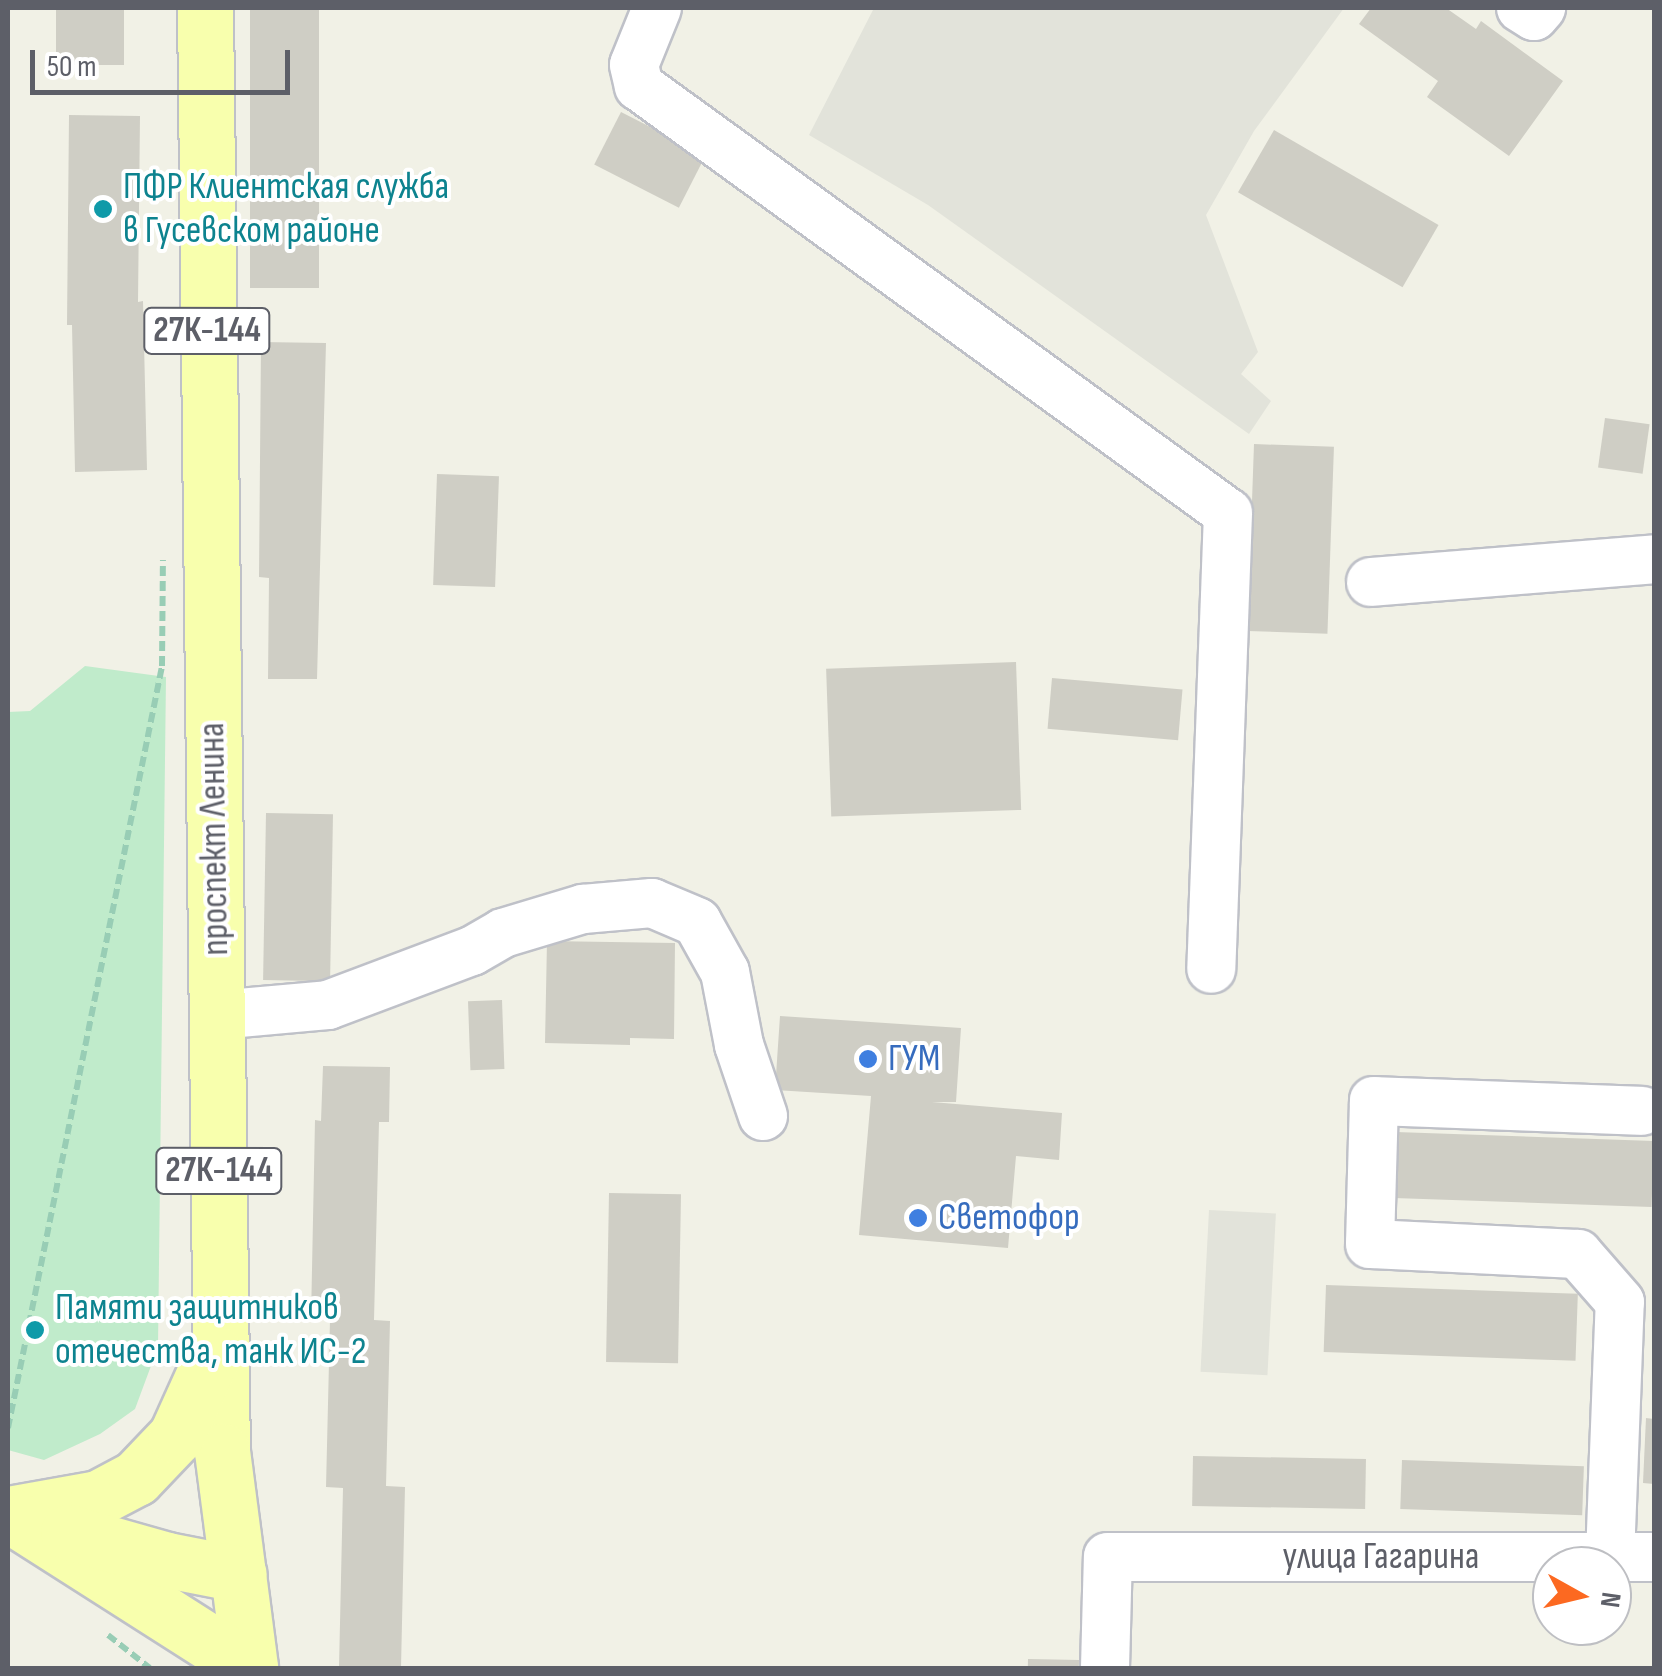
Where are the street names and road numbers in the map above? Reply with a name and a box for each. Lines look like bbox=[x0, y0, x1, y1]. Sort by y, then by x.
road number: 27К-144 bbox=[142, 301, 272, 361]
street label: проспект Ленина bbox=[189, 722, 239, 956]
road number: 27К-144 bbox=[154, 1141, 284, 1201]
street label: улица Гагарина bbox=[1283, 1534, 1479, 1580]

